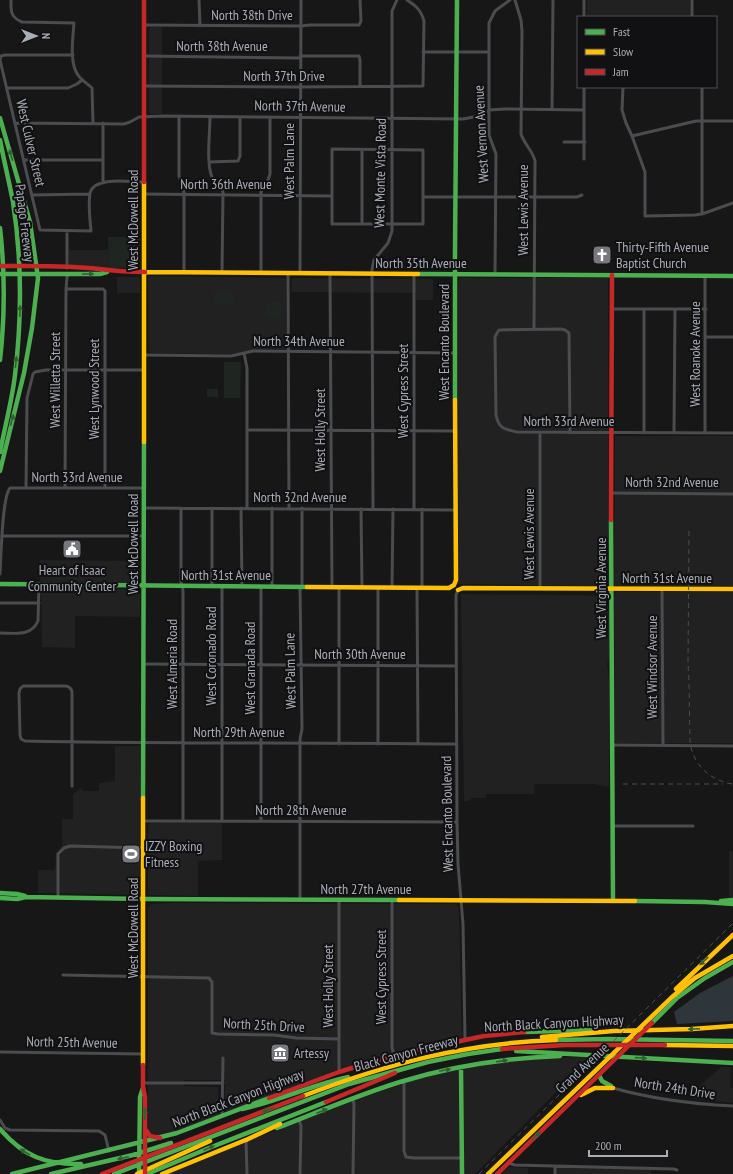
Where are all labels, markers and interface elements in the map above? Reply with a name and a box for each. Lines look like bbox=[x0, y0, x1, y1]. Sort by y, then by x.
street label: North 38th Drive bbox=[211, 6, 293, 24]
north arrow bbox=[16, 16, 56, 56]
legend bbox=[577, 16, 717, 88]
text: Fast bbox=[613, 24, 631, 39]
text: N bbox=[39, 33, 53, 39]
street label: North 38th Avenue bbox=[176, 37, 268, 55]
text: Slow bbox=[613, 44, 634, 59]
text: Jam bbox=[612, 64, 629, 79]
street label: North 37th Drive bbox=[243, 67, 325, 85]
street label: West Vernon Avenue bbox=[469, 85, 493, 183]
street label: North 37th Avenue bbox=[254, 96, 346, 116]
street label: West Culver Street bbox=[12, 98, 50, 188]
street label: West Monte Vista Road bbox=[370, 118, 390, 228]
street label: West Palm Lane bbox=[280, 123, 298, 199]
one-way arrow bbox=[7, 149, 13, 161]
street label: West Lewis Avenue bbox=[514, 164, 532, 256]
street label: West McDowell Road bbox=[124, 170, 142, 270]
street label: North 36th Avenue bbox=[180, 175, 272, 193]
street label: Papago Freeway bbox=[11, 183, 39, 264]
place label: Thirty-Fifth Avenue Baptist Church bbox=[616, 238, 709, 272]
church icon: Thirty-Fifth Avenue Baptist Church bbox=[591, 244, 613, 266]
street label: North 35th Avenue bbox=[375, 254, 467, 272]
one-way arrow bbox=[82, 271, 95, 277]
street label: West Encanto Boulevard bbox=[435, 284, 453, 400]
street label: West Roanoke Avenue bbox=[686, 301, 704, 407]
one-way arrow bbox=[17, 304, 23, 317]
street label: West Willetta Street bbox=[46, 332, 64, 428]
street label: North 34th Avenue bbox=[253, 332, 345, 350]
street label: West Lynwood Street bbox=[85, 339, 103, 439]
street label: West Cypress Street bbox=[394, 344, 412, 438]
one-way arrow bbox=[13, 356, 20, 368]
street label: West Holly Street bbox=[311, 388, 329, 472]
street label: North 33rd Avenue bbox=[523, 412, 615, 430]
one-way arrow bbox=[10, 414, 16, 426]
street label: North 33rd Avenue bbox=[31, 468, 123, 486]
street label: North 32nd Avenue bbox=[625, 473, 719, 491]
street label: North 32nd Avenue bbox=[253, 488, 347, 506]
street label: West Lewis Avenue bbox=[520, 488, 538, 580]
street label: West McDowell Road bbox=[124, 494, 142, 594]
street label: West Virginia Avenue bbox=[592, 537, 610, 639]
public building icon: Heart of Isaac Community Center bbox=[61, 538, 83, 560]
place label: Heart of Isaac Community Center bbox=[28, 561, 116, 595]
street label: North 31st Avenue bbox=[181, 566, 271, 584]
street label: North 31st Avenue bbox=[622, 569, 712, 587]
street label: West Coronado Road bbox=[202, 607, 220, 705]
street label: West Windsor Avenue bbox=[643, 615, 661, 719]
street label: West Almeria Road bbox=[163, 619, 181, 709]
street label: West Granada Road bbox=[241, 622, 259, 714]
street label: West Palm Lane bbox=[280, 633, 300, 709]
street label: North 30th Avenue bbox=[314, 645, 406, 663]
street label: North 29th Avenue bbox=[193, 723, 285, 741]
street label: West Encanto Boulevard bbox=[437, 756, 457, 872]
street label: North 28th Avenue bbox=[255, 801, 347, 819]
place label: IZZY Boxing Fitness bbox=[145, 837, 202, 871]
sports icon: IZZY Boxing Fitness bbox=[120, 843, 142, 865]
street label: West McDowell Road bbox=[124, 878, 142, 978]
street label: North 27th Avenue bbox=[320, 880, 412, 898]
street label: West Cypress Street bbox=[372, 930, 390, 1024]
street label: West Holly Street bbox=[319, 944, 337, 1028]
one-way arrow bbox=[699, 956, 709, 966]
street label: North Black Canyon Highway bbox=[484, 1010, 625, 1036]
street label: North 25th Drive bbox=[223, 1014, 306, 1036]
one-way arrow bbox=[687, 1026, 700, 1032]
street label: Black Canyon Freeway bbox=[352, 1030, 461, 1076]
street label: North 25th Avenue bbox=[26, 1032, 118, 1052]
street label: Grand Avenue bbox=[552, 1039, 613, 1097]
museum icon: Artessy bbox=[269, 1042, 291, 1064]
place label: Artessy bbox=[294, 1044, 330, 1062]
one-way arrow bbox=[635, 1054, 647, 1061]
one-way arrow bbox=[496, 1058, 508, 1064]
street label: North Black Canyon Highway bbox=[170, 1064, 307, 1131]
one-way arrow bbox=[439, 1067, 451, 1073]
street label: North 24th Drive bbox=[633, 1073, 717, 1103]
one-way arrow bbox=[142, 1107, 148, 1120]
one-way arrow bbox=[261, 1107, 273, 1113]
one-way arrow bbox=[316, 1107, 328, 1113]
one-way arrow bbox=[531, 1131, 540, 1141]
scale bar bbox=[589, 1132, 667, 1158]
text: 200 m bbox=[595, 1138, 622, 1153]
one-way arrow bbox=[203, 1145, 215, 1151]
one-way arrow bbox=[19, 1149, 31, 1156]
one-way arrow bbox=[117, 1155, 129, 1161]

